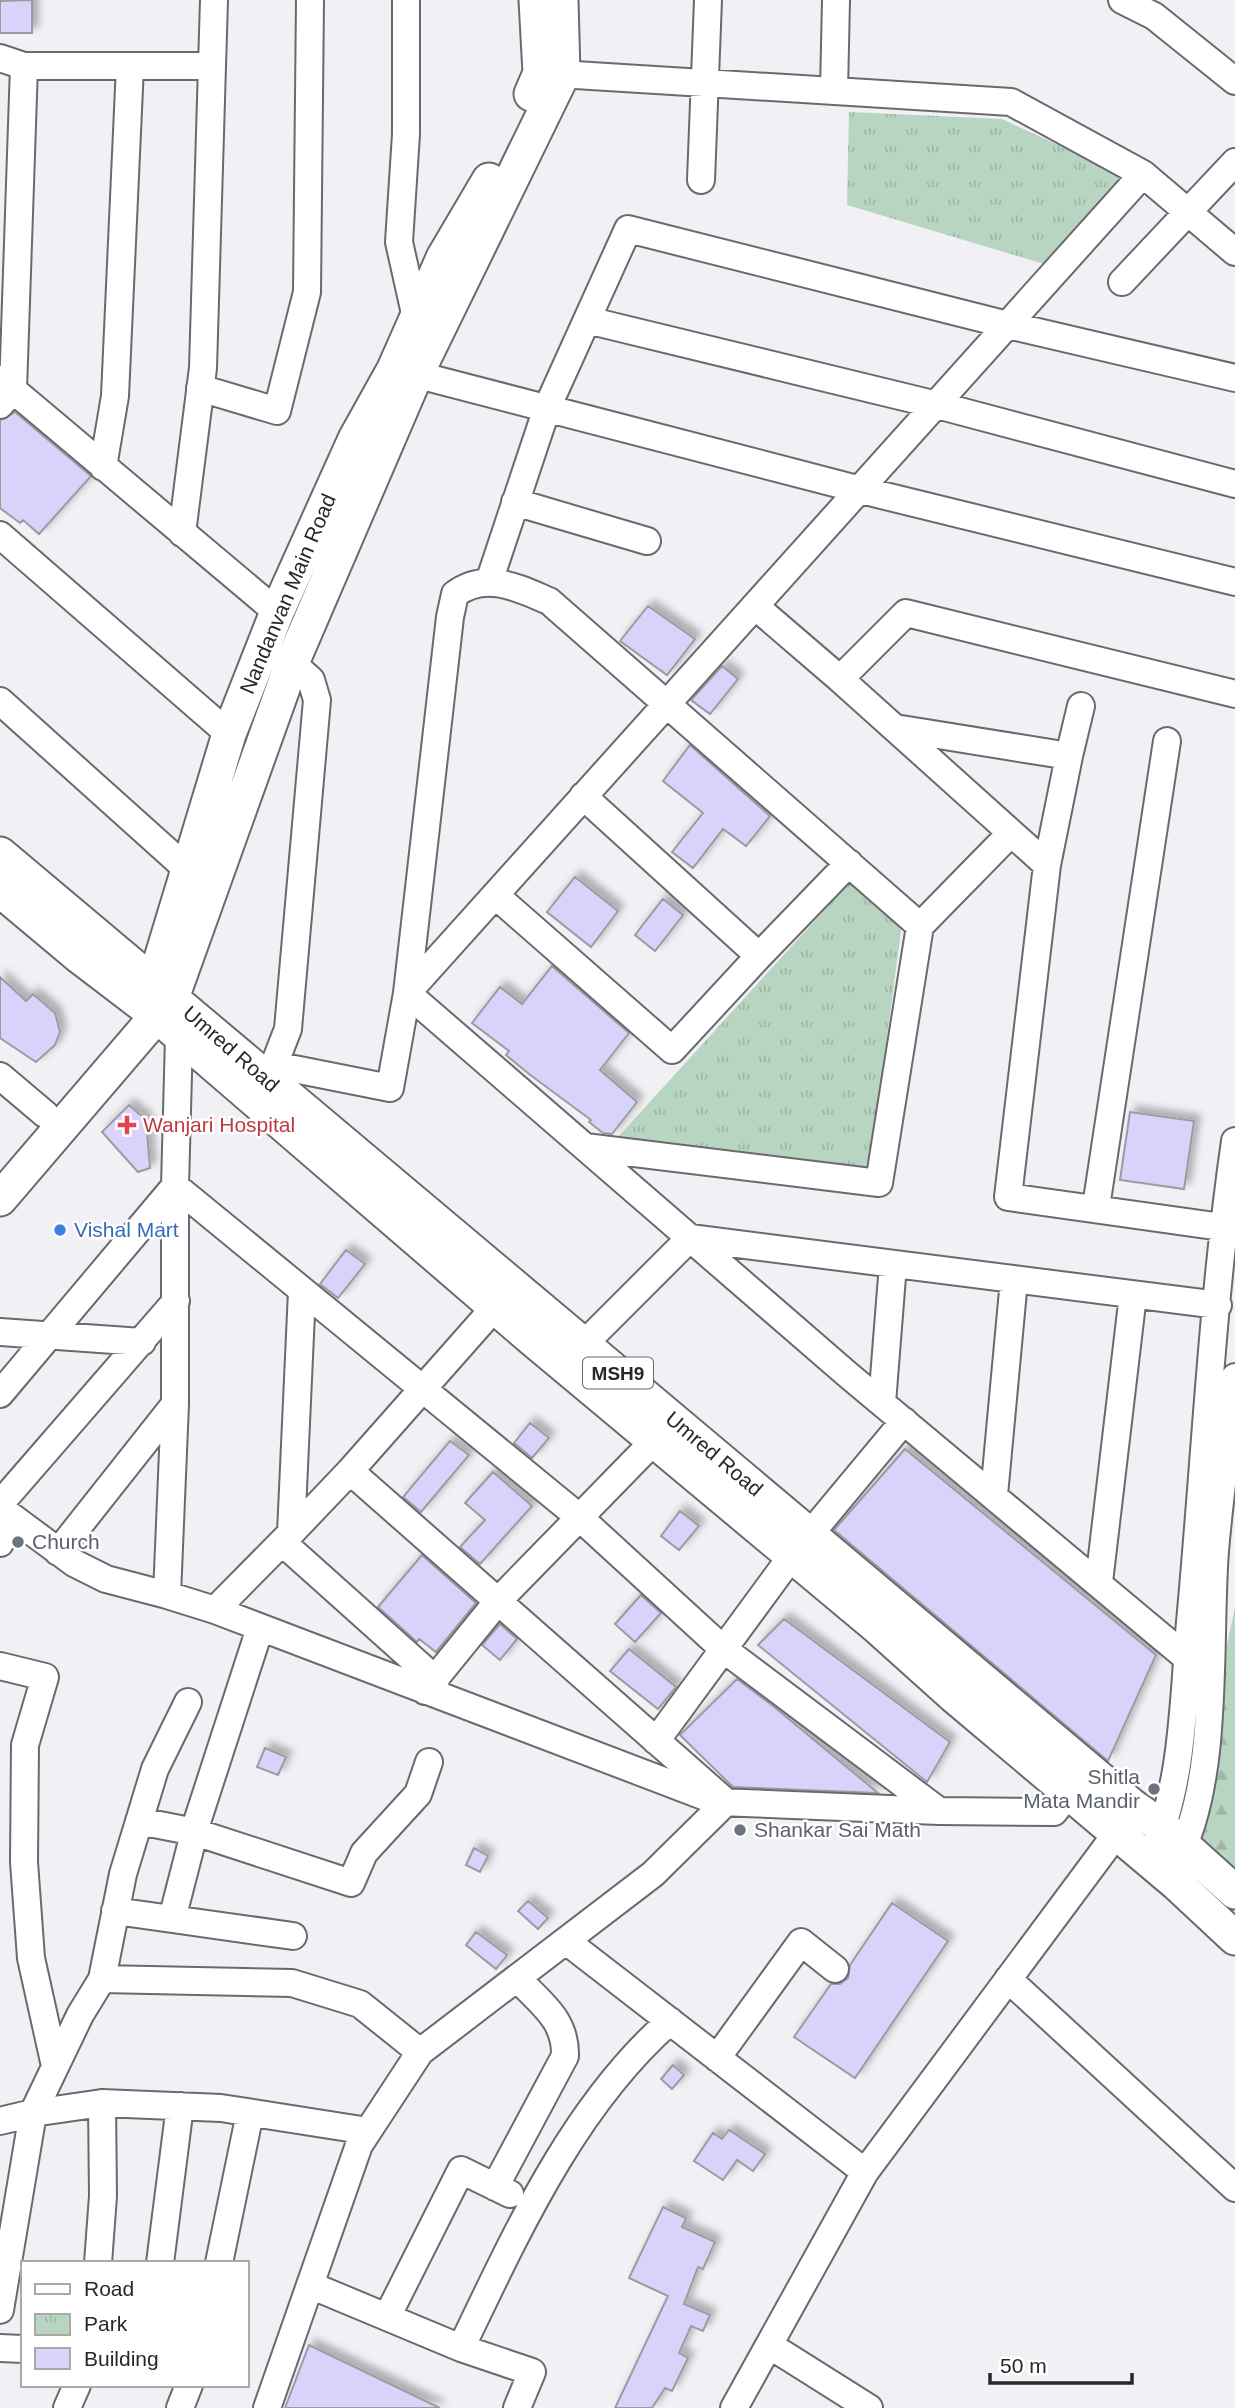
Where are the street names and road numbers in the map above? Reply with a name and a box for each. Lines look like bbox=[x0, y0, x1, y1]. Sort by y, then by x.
street label: Nandanvan Main Road bbox=[235, 490, 340, 697]
street label: Umred Road bbox=[179, 1001, 284, 1096]
road number: MSH9 bbox=[583, 1358, 653, 1388]
street label: Umred Road bbox=[661, 1407, 767, 1501]

